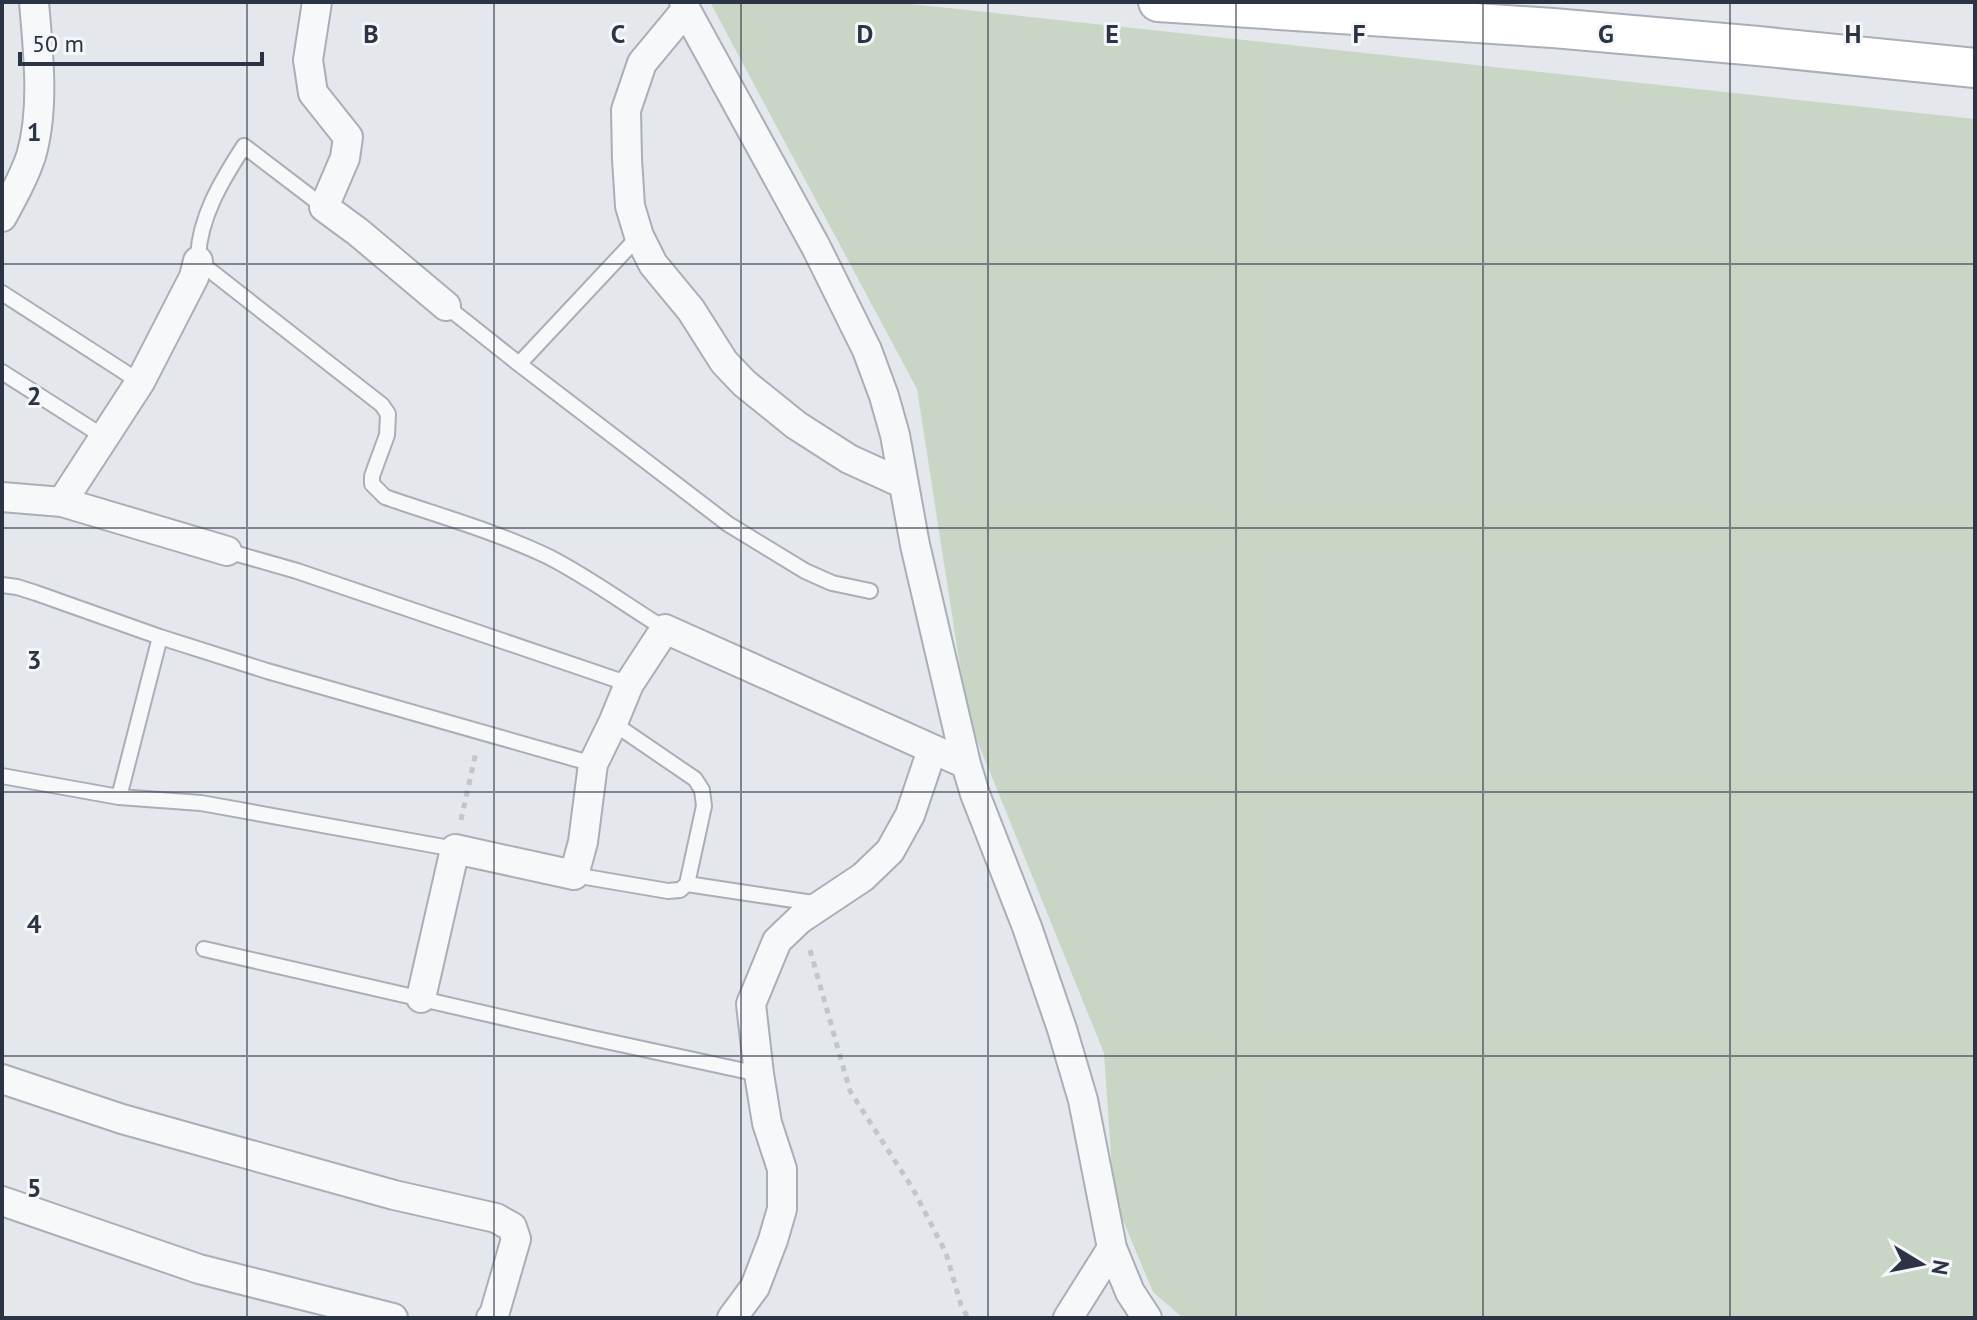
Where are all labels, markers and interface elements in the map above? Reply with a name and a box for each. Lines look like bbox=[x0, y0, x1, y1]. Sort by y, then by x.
scale bar bbox=[20, 16, 262, 66]
text: B bbox=[363, 17, 379, 50]
text: C bbox=[611, 17, 625, 50]
text: D bbox=[857, 17, 873, 50]
text: E bbox=[1105, 17, 1119, 50]
text: F bbox=[1352, 17, 1366, 50]
text: G bbox=[1598, 17, 1614, 50]
text: H bbox=[1845, 17, 1861, 50]
text: 50 m bbox=[32, 28, 84, 59]
text: 1 bbox=[27, 115, 41, 148]
text: 2 bbox=[27, 379, 41, 412]
text: 3 bbox=[27, 643, 41, 676]
text: 4 bbox=[27, 907, 42, 940]
text: 5 bbox=[27, 1171, 41, 1204]
north arrow bbox=[1881, 1224, 1961, 1304]
text: N bbox=[1926, 1258, 1956, 1277]

